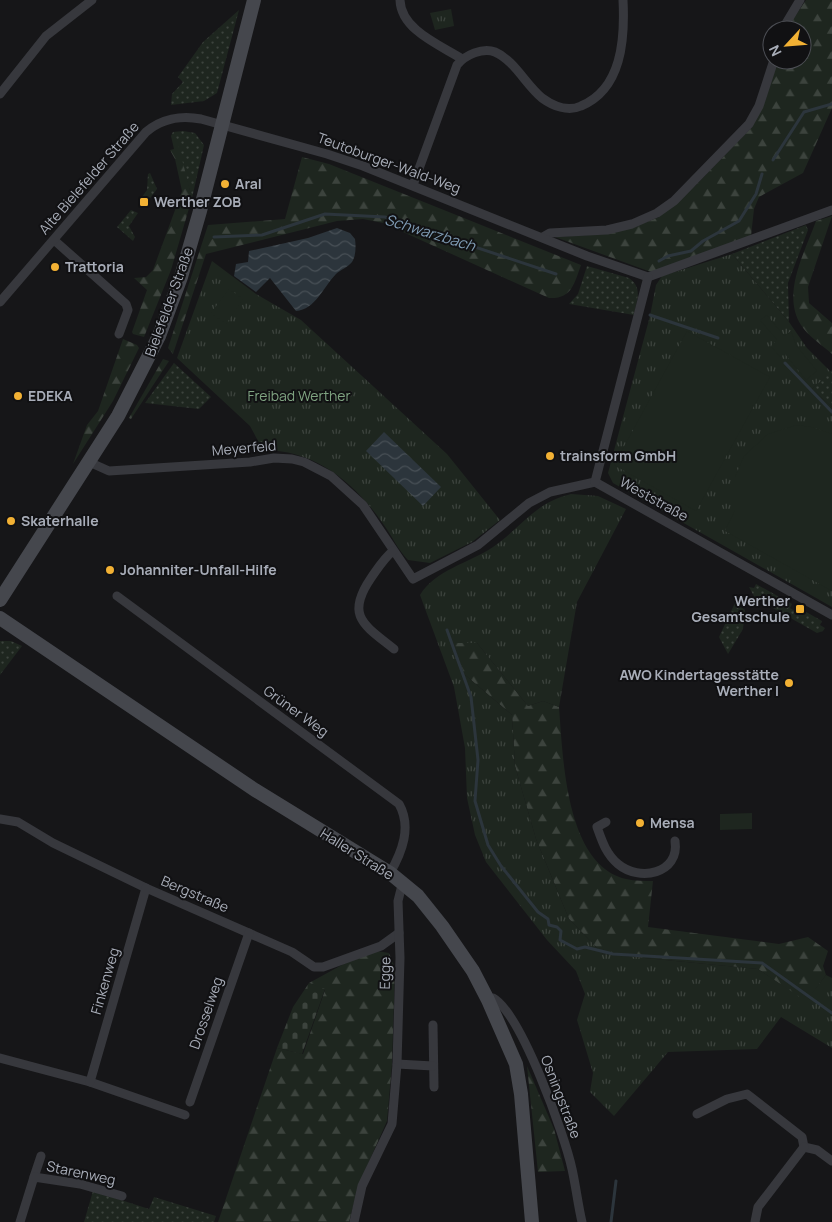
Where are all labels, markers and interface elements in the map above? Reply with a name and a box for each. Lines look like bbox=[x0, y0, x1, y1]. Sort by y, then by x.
north arrow bbox=[762, 20, 812, 70]
text: N bbox=[764, 42, 786, 60]
street label: Alte Bielefelder Straße bbox=[34, 117, 143, 238]
street label: Teutoburger-Wald-Weg bbox=[315, 128, 463, 197]
place label: Aral bbox=[235, 174, 262, 193]
marker: Aral bbox=[219, 178, 231, 190]
place label: Werther ZOB bbox=[154, 192, 241, 211]
marker: Werther ZOB bbox=[138, 196, 150, 208]
water label: Schwarzbach bbox=[382, 209, 479, 257]
street label: Bielefelder Straße bbox=[140, 244, 197, 359]
place label: Trattoria bbox=[65, 257, 124, 276]
marker: Trattoria bbox=[49, 261, 61, 273]
place label: EDEKA bbox=[28, 386, 73, 405]
park label: Freibad Werther bbox=[247, 386, 351, 405]
marker: EDEKA bbox=[12, 390, 24, 402]
street label: Meyerfeld bbox=[211, 435, 277, 460]
place label: trainsform GmbH bbox=[560, 446, 676, 465]
marker: trainsform GmbH bbox=[544, 450, 556, 462]
street label: Weststraße bbox=[617, 472, 692, 525]
place label: Skaterhalle bbox=[21, 511, 99, 530]
marker: Skaterhalle bbox=[5, 515, 17, 527]
place label: Johanniter-Unfall-Hilfe bbox=[120, 560, 277, 579]
marker: Johanniter-Unfall-Hilfe bbox=[104, 564, 116, 576]
place label: Werther Gesamtschule bbox=[692, 591, 790, 626]
marker: Werther Gesamtschule bbox=[794, 603, 806, 615]
place label: AWO Kindertagesstätte Werther I bbox=[619, 665, 779, 700]
marker: AWO Kindertagesstätte Werther I bbox=[783, 677, 795, 689]
street label: Grüner Weg bbox=[260, 680, 333, 741]
place label: Mensa bbox=[650, 813, 695, 832]
marker: Mensa bbox=[634, 817, 646, 829]
street label: Haller Straße bbox=[317, 823, 398, 884]
street label: Bergstraße bbox=[158, 871, 232, 916]
street label: Finkenweg bbox=[86, 945, 123, 1016]
street label: Egge bbox=[375, 956, 394, 990]
street label: Drosselweg bbox=[184, 974, 227, 1052]
street label: Osningstraße bbox=[537, 1052, 586, 1141]
street label: Starenweg bbox=[45, 1156, 117, 1189]

